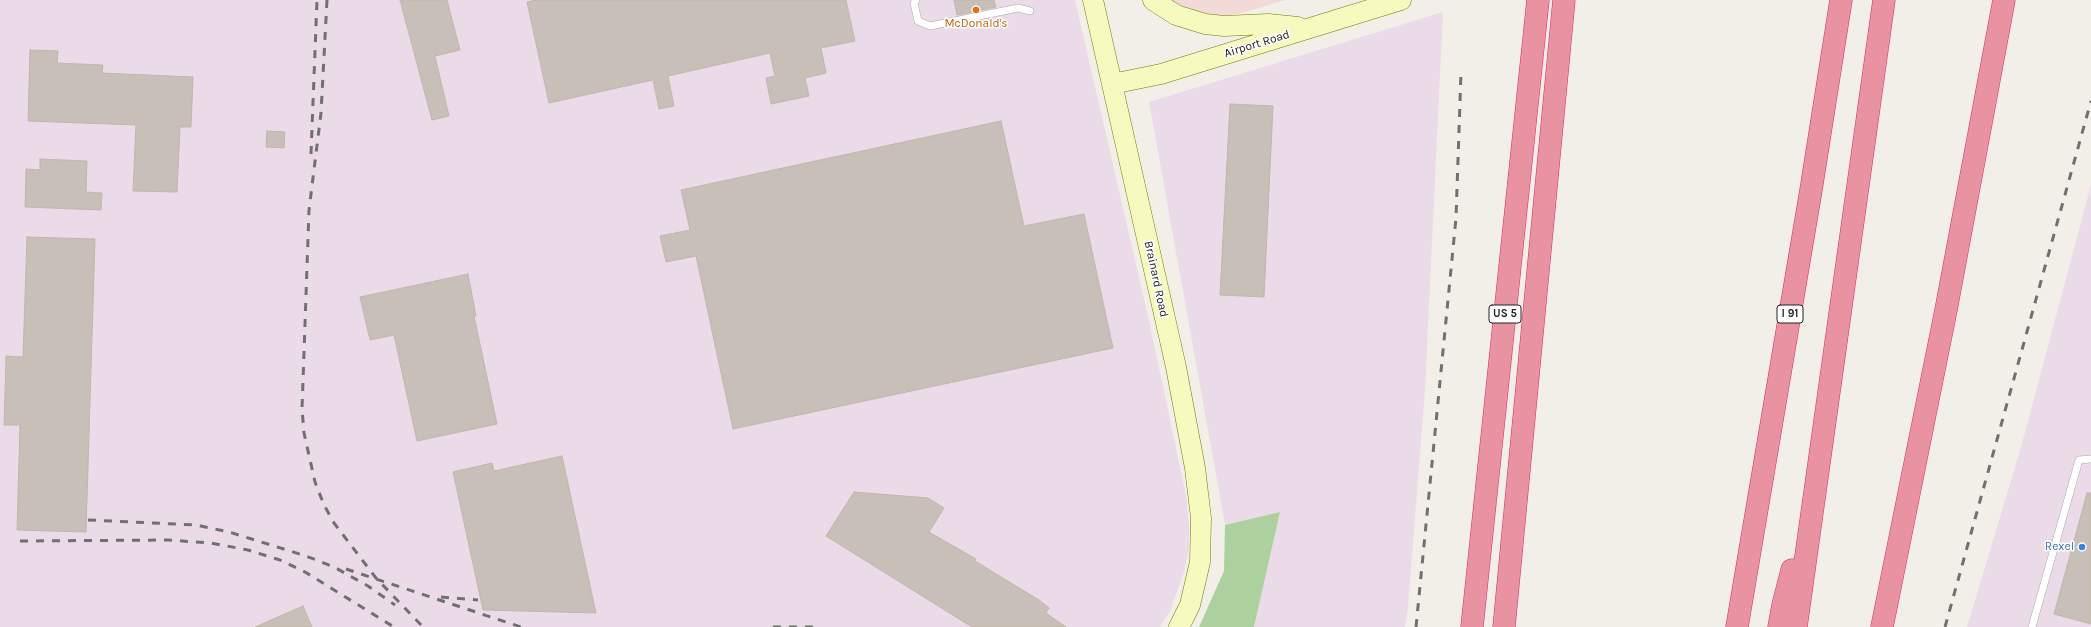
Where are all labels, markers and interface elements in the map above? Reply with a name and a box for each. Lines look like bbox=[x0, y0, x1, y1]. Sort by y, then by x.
marker: McDonald's bbox=[971, 5, 981, 15]
place label: McDonald's bbox=[944, 17, 1008, 31]
street label: Airport Road bbox=[1223, 27, 1291, 61]
street label: Brainard Road bbox=[1141, 239, 1171, 319]
road number: US 5 bbox=[1489, 305, 1521, 323]
road number: I 91 bbox=[1777, 305, 1803, 323]
place label: Rexel bbox=[2045, 540, 2074, 554]
marker: Rexel bbox=[2077, 542, 2087, 552]

